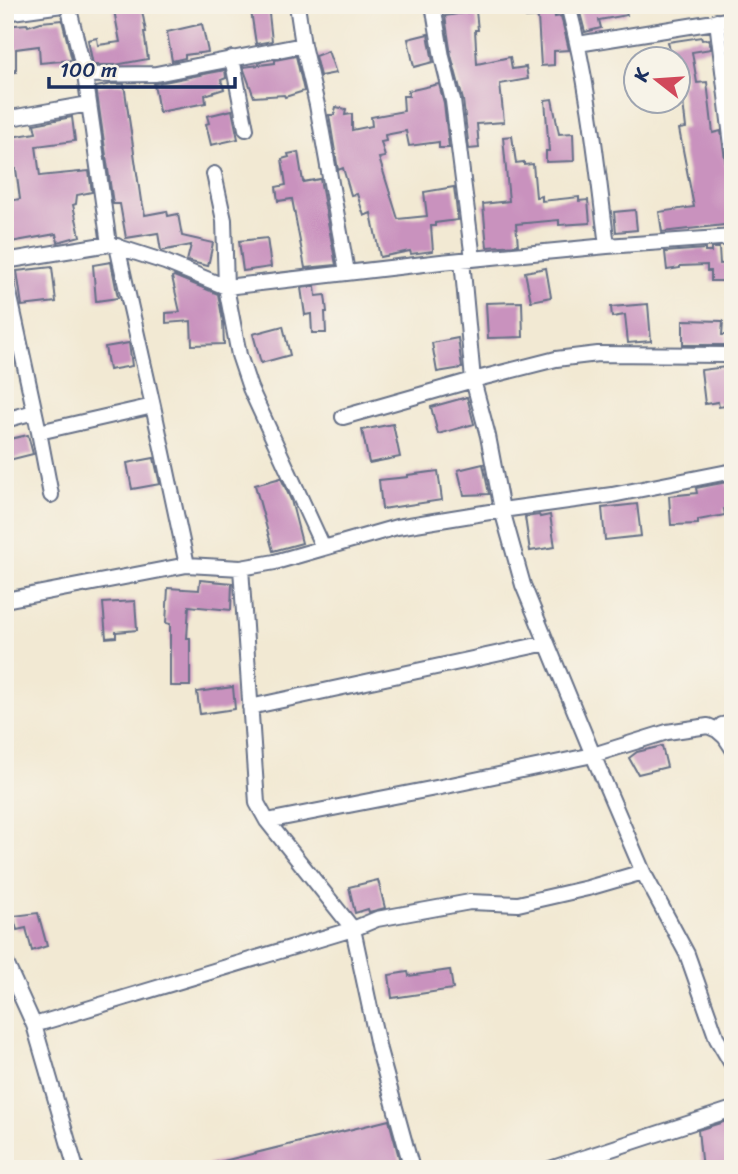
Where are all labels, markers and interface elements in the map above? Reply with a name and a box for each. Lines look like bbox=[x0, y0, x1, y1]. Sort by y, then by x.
scale bar bbox=[49, 46, 234, 90]
north arrow bbox=[622, 46, 692, 116]
text: 100 m bbox=[60, 51, 117, 89]
text: K bbox=[623, 63, 659, 86]

